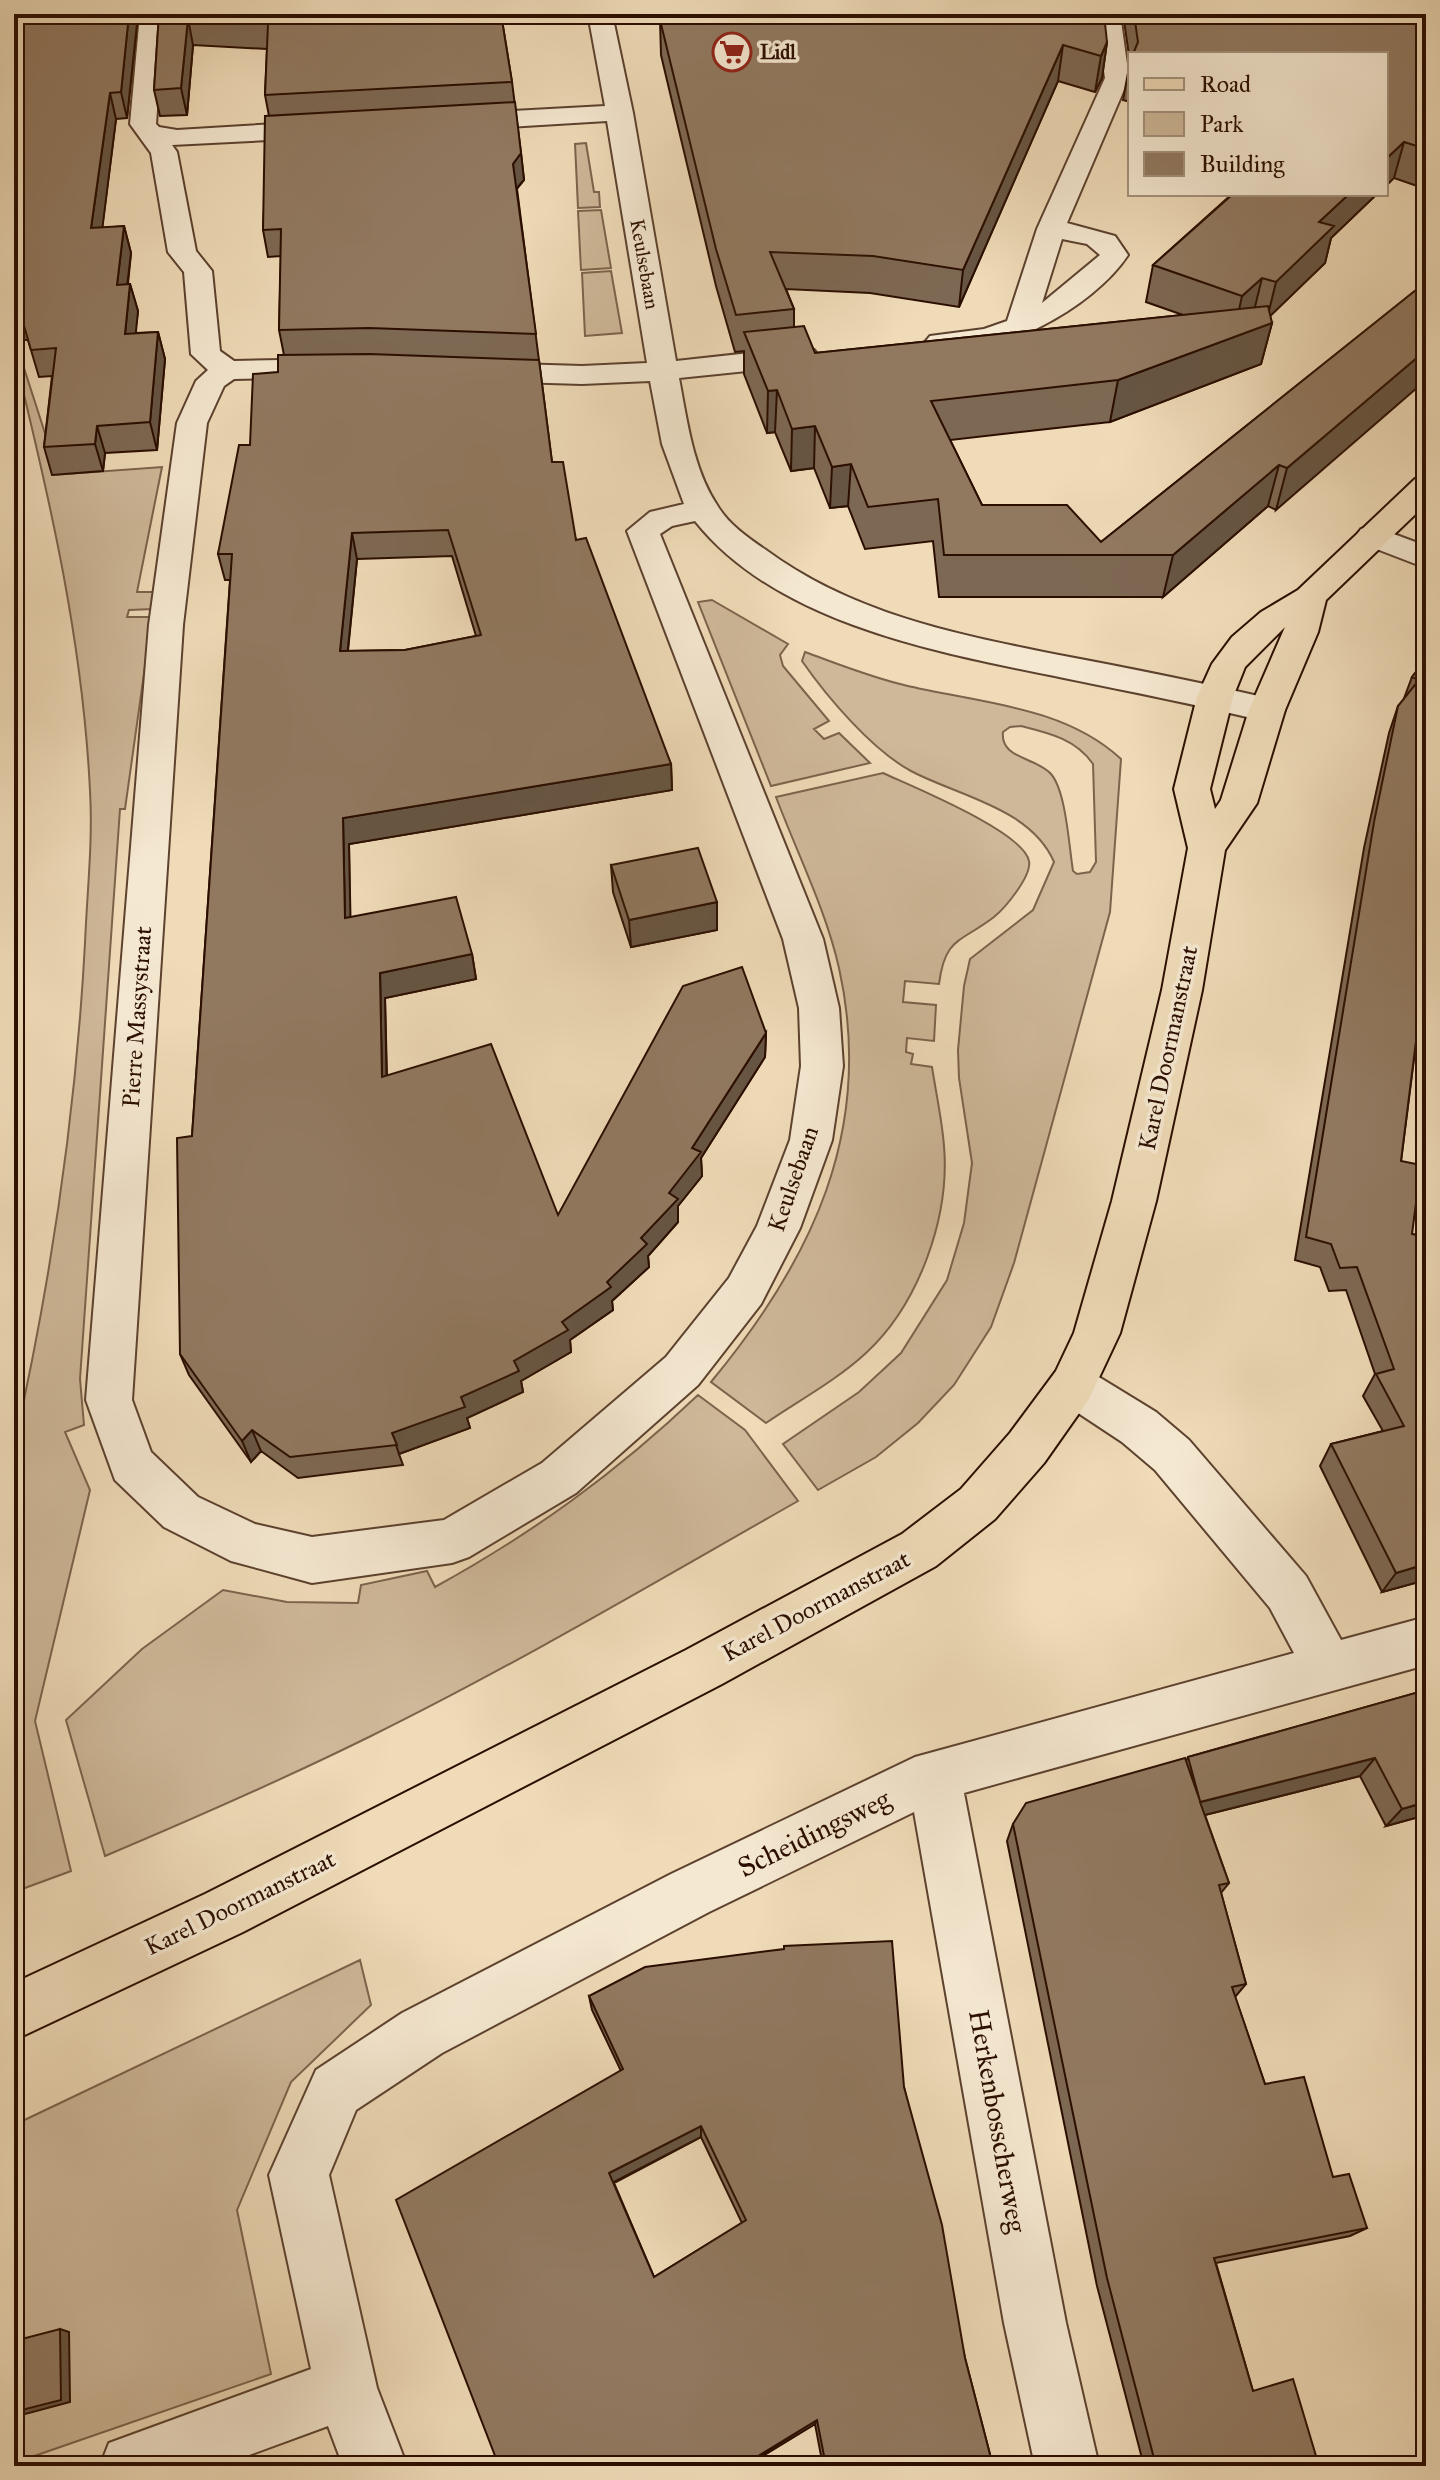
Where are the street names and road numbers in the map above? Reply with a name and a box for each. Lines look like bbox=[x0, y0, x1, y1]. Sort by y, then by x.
street label: Keulsebaan bbox=[625, 217, 665, 311]
street label: Pierre Massystraat bbox=[116, 925, 158, 1109]
street label: Karel Doormanstraat bbox=[1132, 942, 1204, 1153]
street label: Keulsebaan bbox=[761, 1122, 825, 1236]
street label: Karel Doormanstraat bbox=[717, 1544, 915, 1668]
street label: Scheidingsweg bbox=[732, 1781, 897, 1885]
street label: Karel Doormanstraat bbox=[140, 1844, 341, 1962]
street label: Herkenbosscherweg bbox=[961, 2007, 1035, 2236]

